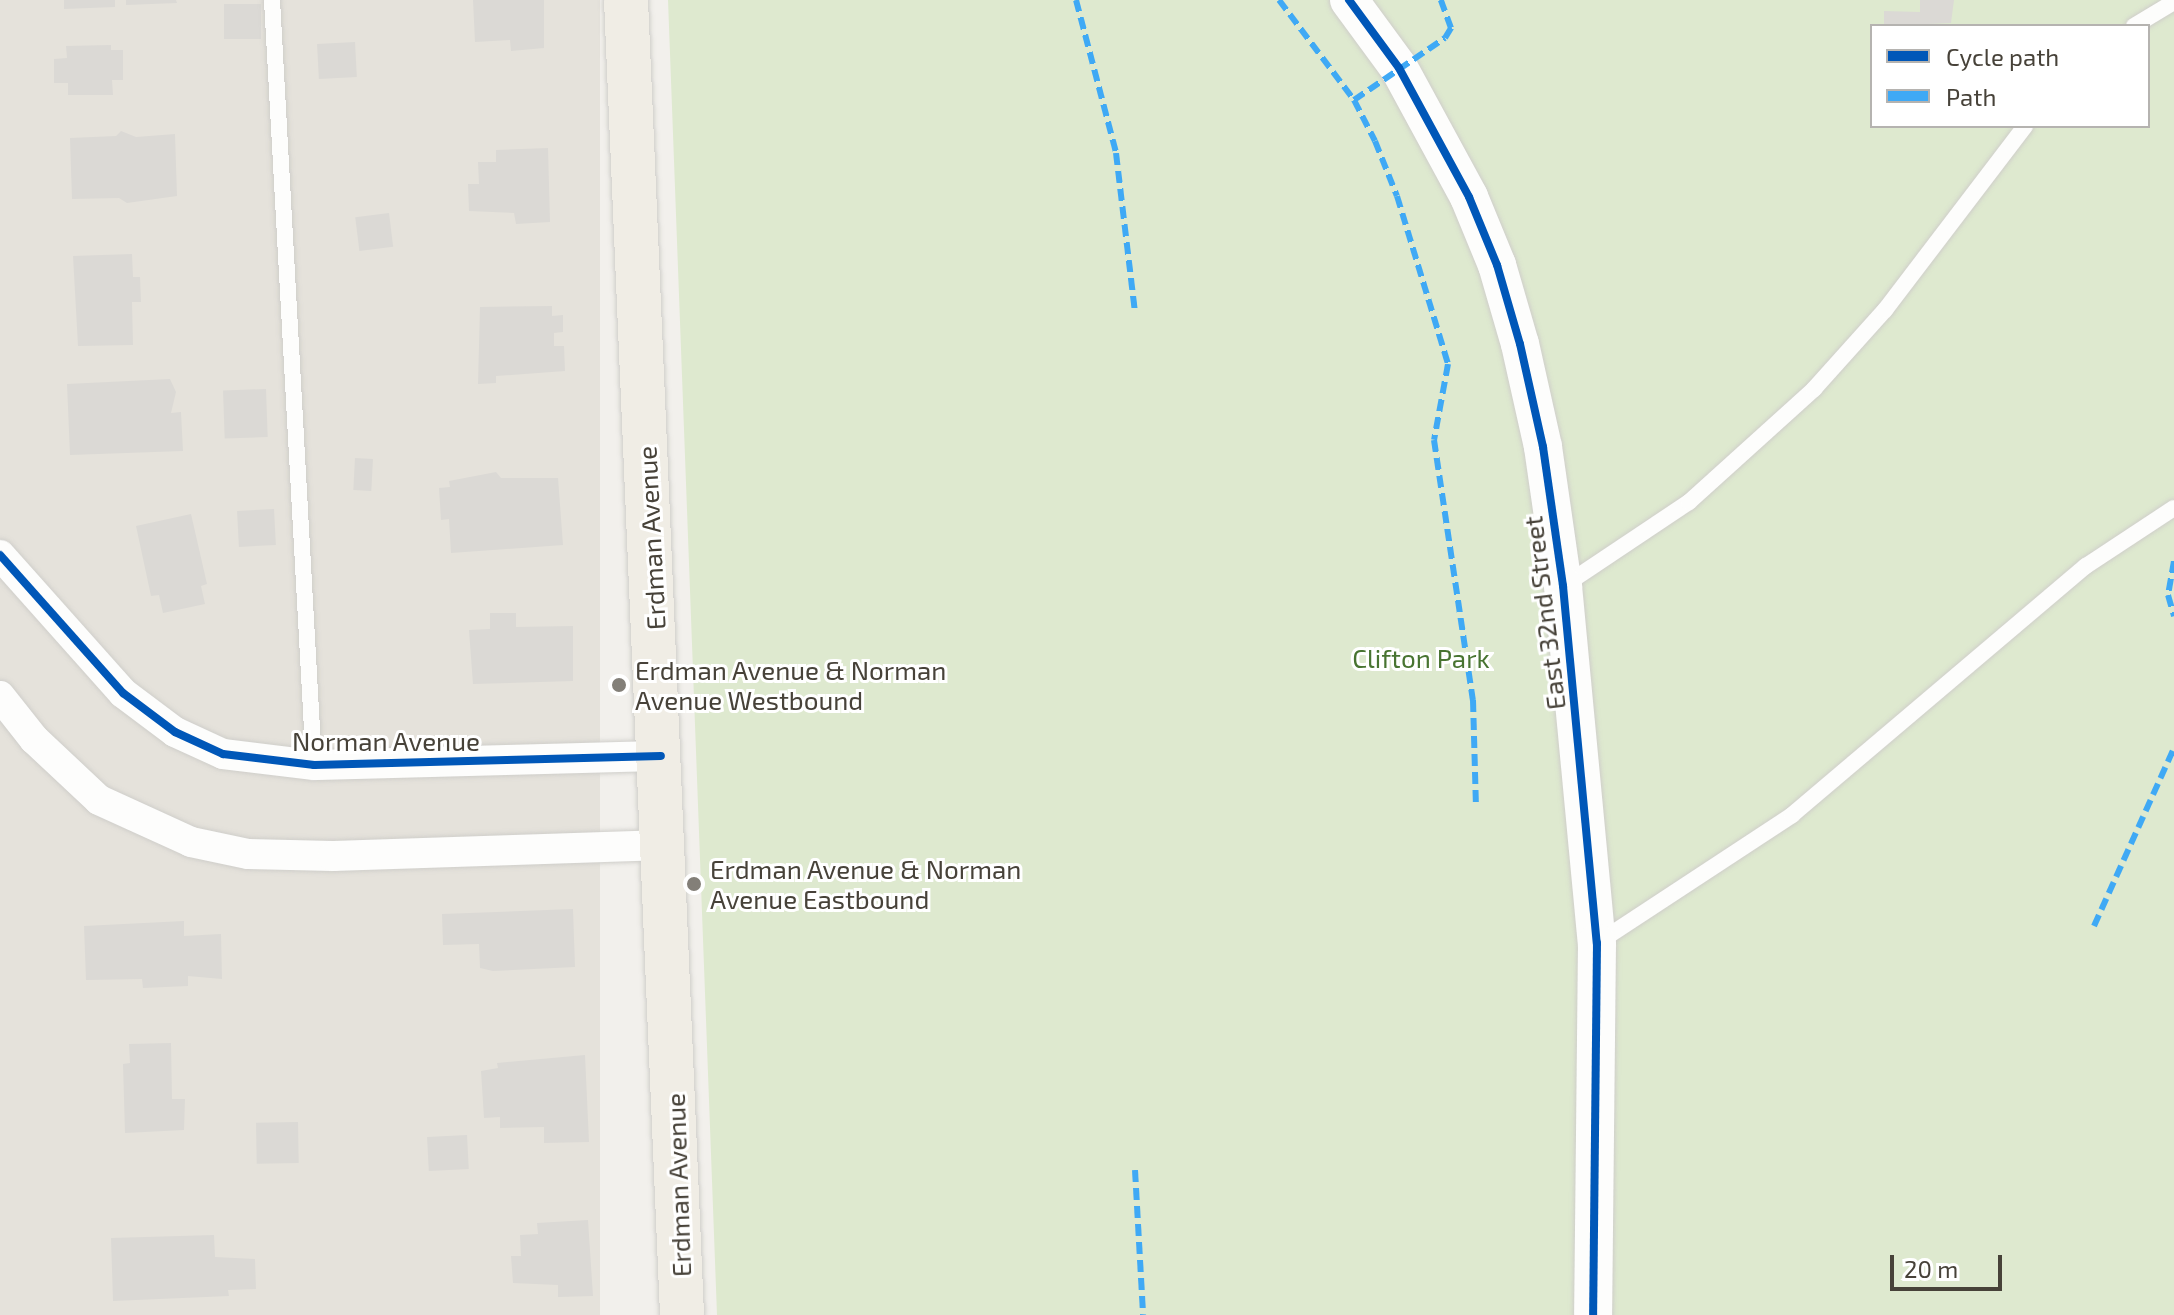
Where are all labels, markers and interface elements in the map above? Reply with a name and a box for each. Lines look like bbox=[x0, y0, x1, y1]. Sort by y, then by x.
legend bbox=[1870, 24, 2150, 128]
text: Cycle path bbox=[1946, 42, 2059, 71]
text: Path bbox=[1946, 82, 1996, 111]
street label: Erdman Avenue bbox=[631, 445, 671, 631]
street label: East 32nd Street bbox=[1517, 514, 1571, 712]
park label: Clifton Park bbox=[1352, 642, 1490, 674]
place label: Erdman Avenue & Norman Avenue Westbound bbox=[635, 654, 947, 716]
marker: Erdman Avenue & Norman Avenue Westbound bbox=[610, 676, 628, 694]
street label: Norman Avenue bbox=[292, 725, 480, 757]
place label: Erdman Avenue & Norman Avenue Eastbound bbox=[710, 853, 1022, 914]
marker: Erdman Avenue & Norman Avenue Eastbound bbox=[685, 875, 703, 893]
street label: Erdman Avenue bbox=[659, 1092, 697, 1278]
scale bar bbox=[1894, 1239, 2006, 1289]
text: 20 m bbox=[1904, 1254, 1958, 1283]

